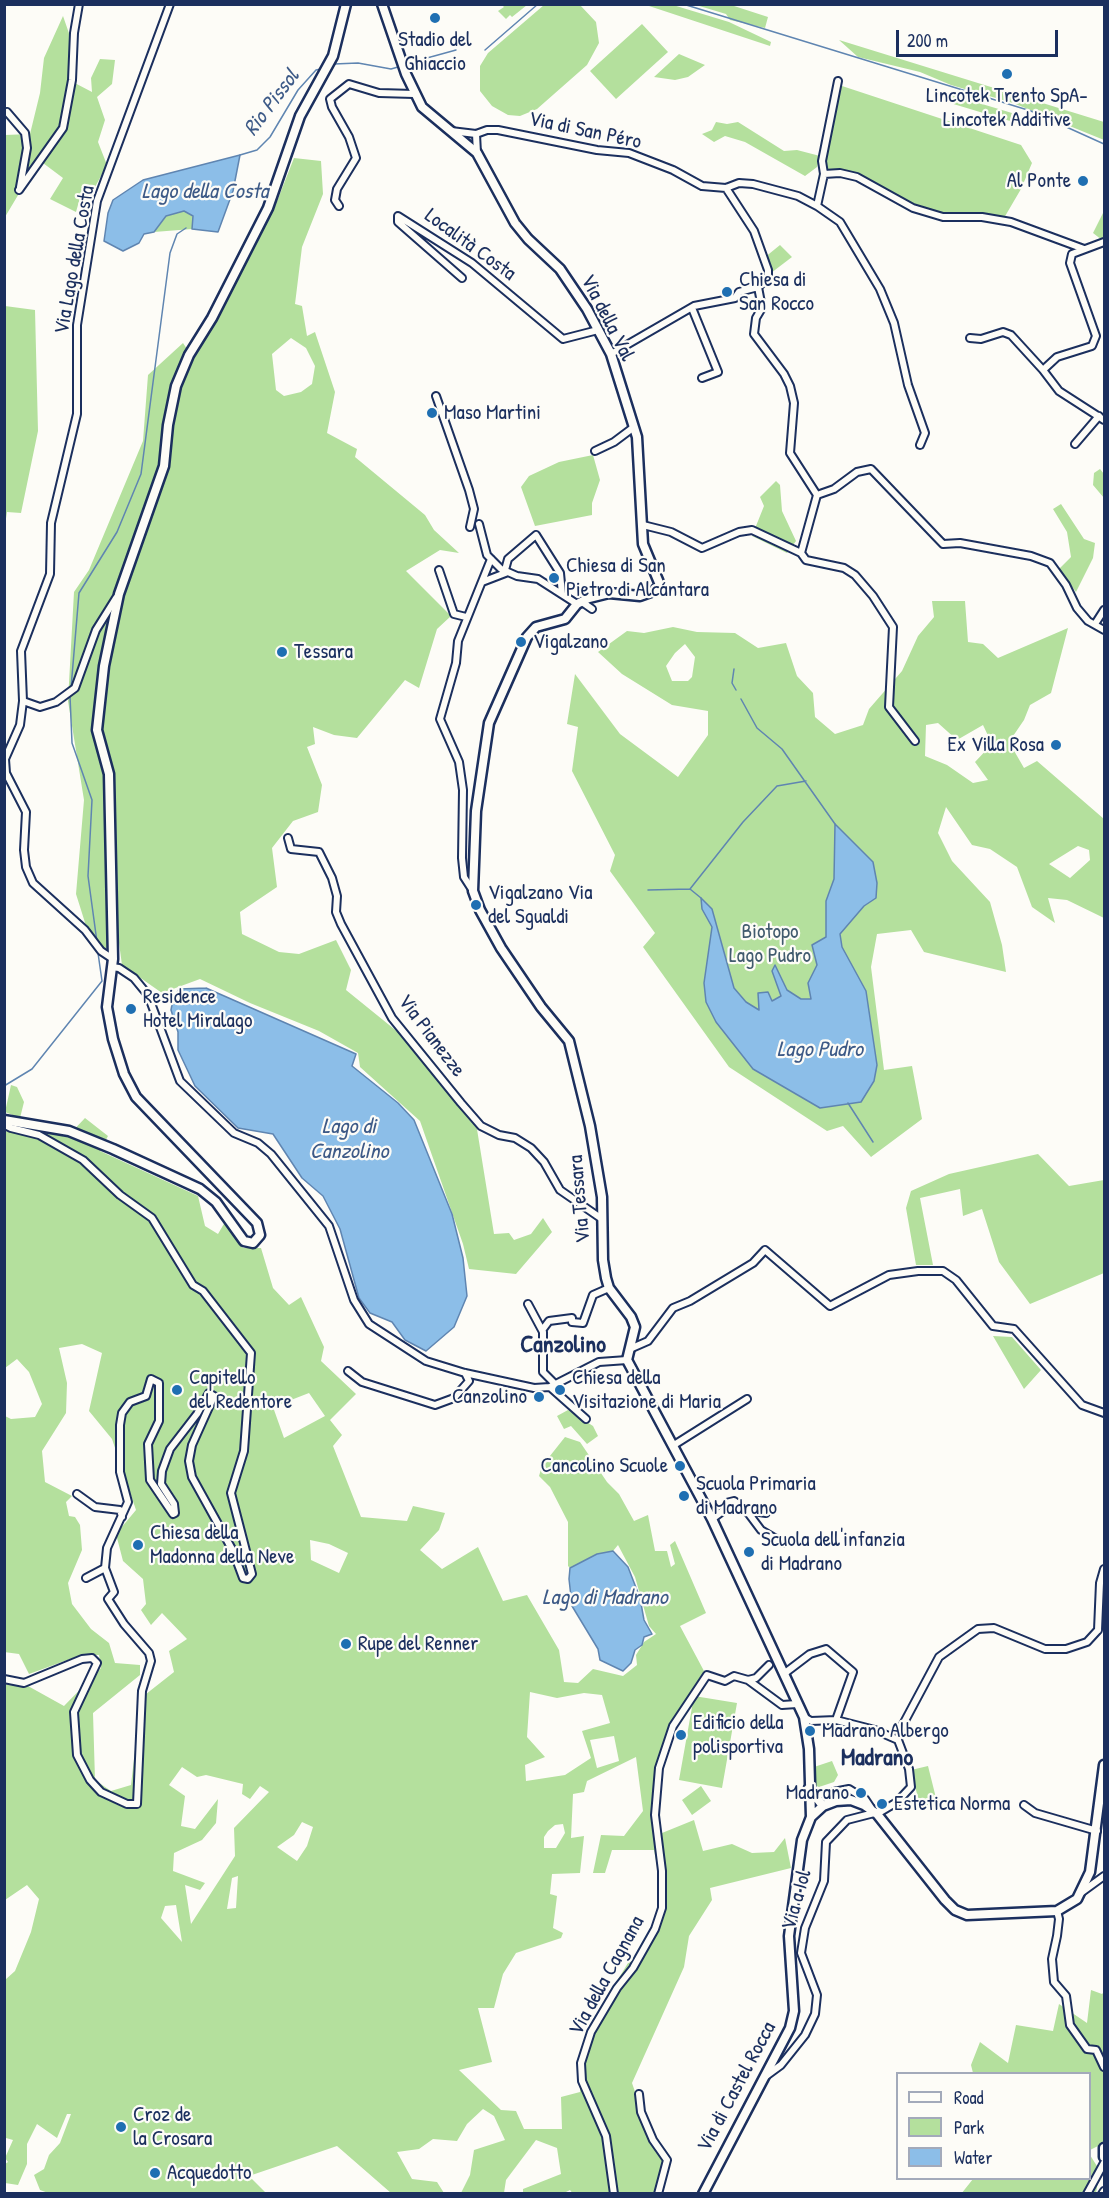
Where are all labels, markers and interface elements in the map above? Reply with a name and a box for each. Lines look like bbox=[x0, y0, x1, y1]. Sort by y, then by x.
marker: Stadio del Ghiaccio bbox=[428, 11, 442, 25]
scale bar bbox=[899, 18, 1061, 56]
place label: Stadio del Ghiaccio bbox=[398, 27, 472, 77]
text: 200 m bbox=[907, 28, 948, 53]
water label: Rio Pissol bbox=[239, 65, 305, 141]
marker: Lincotek Trento SpA- Lincotek Additive bbox=[1000, 67, 1014, 81]
place label: Lincotek Trento SpA- Lincotek Additive bbox=[926, 83, 1088, 133]
street label: Via di San Péro bbox=[526, 107, 644, 155]
place label: Al Ponte bbox=[1007, 168, 1071, 194]
marker: Al Ponte bbox=[1076, 174, 1090, 188]
water label: Lago della Costa bbox=[142, 179, 268, 205]
street label: Via Lago della Costa bbox=[50, 184, 100, 336]
street label: Località Costa bbox=[419, 203, 521, 287]
place label: Chiesa di San Rocco bbox=[739, 267, 814, 317]
street label: Via della Val bbox=[574, 270, 640, 366]
marker: Chiesa di San Rocco bbox=[720, 285, 734, 299]
place label: Maso Martini bbox=[444, 400, 541, 426]
marker: Maso Martini bbox=[425, 406, 439, 420]
place label: Chiesa di San Pietro di Alcántara bbox=[566, 553, 709, 603]
marker: Chiesa di San Pietro di Alcántara bbox=[547, 571, 561, 585]
place label: Vigalzano bbox=[533, 629, 608, 655]
marker: Vigalzano bbox=[514, 635, 528, 649]
place label: Tessara bbox=[294, 639, 353, 665]
marker: Tessara bbox=[275, 645, 289, 659]
place label: Ex Villa Rosa bbox=[948, 732, 1044, 758]
marker: Ex Villa Rosa bbox=[1049, 738, 1063, 752]
place label: Vigalzano Via del Sgualdi bbox=[488, 880, 592, 930]
marker: Vigalzano Via del Sgualdi bbox=[469, 898, 483, 912]
park label: Biotopo Lago Pudro bbox=[729, 919, 811, 969]
place label: Residence Hotel Miralago bbox=[143, 984, 252, 1034]
street label: Via Pianezze bbox=[392, 990, 470, 1082]
marker: Residence Hotel Miralago bbox=[124, 1002, 138, 1016]
water label: Lago Pudro bbox=[777, 1037, 863, 1063]
water label: Lago di Canzolino bbox=[310, 1114, 388, 1166]
street label: Via Tessara bbox=[564, 1154, 596, 1244]
district label: Canzolino bbox=[520, 1332, 606, 1360]
place label: Capitello del Redentore bbox=[189, 1365, 292, 1415]
place label: Chiesa della Visitazione di Maria bbox=[572, 1365, 721, 1415]
marker: Capitello del Redentore bbox=[170, 1383, 184, 1397]
marker: Chiesa della Visitazione di Maria bbox=[553, 1383, 567, 1397]
place label: Canzolino bbox=[452, 1384, 527, 1410]
marker: Canzolino bbox=[532, 1390, 546, 1404]
place label: Cancolino Scuole bbox=[540, 1453, 668, 1479]
marker: Cancolino Scuole bbox=[673, 1459, 687, 1473]
place label: Scuola Primaria di Madrano bbox=[696, 1471, 816, 1521]
marker: Scuola Primaria di Madrano bbox=[677, 1489, 691, 1503]
place label: Chiesa della Madonna della Neve bbox=[150, 1520, 294, 1570]
place label: Scuola dell'infanzia di Madrano bbox=[761, 1527, 905, 1577]
marker: Chiesa della Madonna della Neve bbox=[131, 1538, 145, 1552]
marker: Scuola dell'infanzia di Madrano bbox=[742, 1545, 756, 1559]
water label: Lago di Madrano bbox=[542, 1585, 668, 1611]
place label: Rupe del Renner bbox=[358, 1631, 478, 1657]
marker: Rupe del Renner bbox=[339, 1637, 353, 1651]
place label: Edificio della polisportiva bbox=[693, 1710, 784, 1760]
place label: Madrano Albergo bbox=[822, 1718, 949, 1744]
marker: Madrano Albergo bbox=[803, 1724, 817, 1738]
marker: Edificio della polisportiva bbox=[674, 1728, 688, 1742]
district label: Madrano bbox=[841, 1745, 913, 1773]
place label: Madrano bbox=[786, 1780, 849, 1806]
marker: Madrano bbox=[854, 1786, 868, 1800]
place label: Estetica Norma bbox=[894, 1791, 1010, 1817]
marker: Estetica Norma bbox=[875, 1797, 889, 1811]
street label: Via a Iol bbox=[776, 1867, 818, 1933]
street label: Via della Cagnana bbox=[564, 1912, 650, 2040]
street label: Via di Castel Rocca bbox=[692, 2018, 782, 2156]
legend bbox=[896, 2072, 1091, 2180]
text: Road bbox=[954, 2085, 984, 2110]
place label: Croz de la Crosara bbox=[133, 2102, 212, 2152]
text: Park bbox=[954, 2115, 984, 2140]
marker: Croz de la Crosara bbox=[114, 2120, 128, 2134]
text: Water bbox=[954, 2145, 992, 2170]
place label: Acquedotto bbox=[167, 2160, 251, 2186]
marker: Acquedotto bbox=[148, 2166, 162, 2180]

